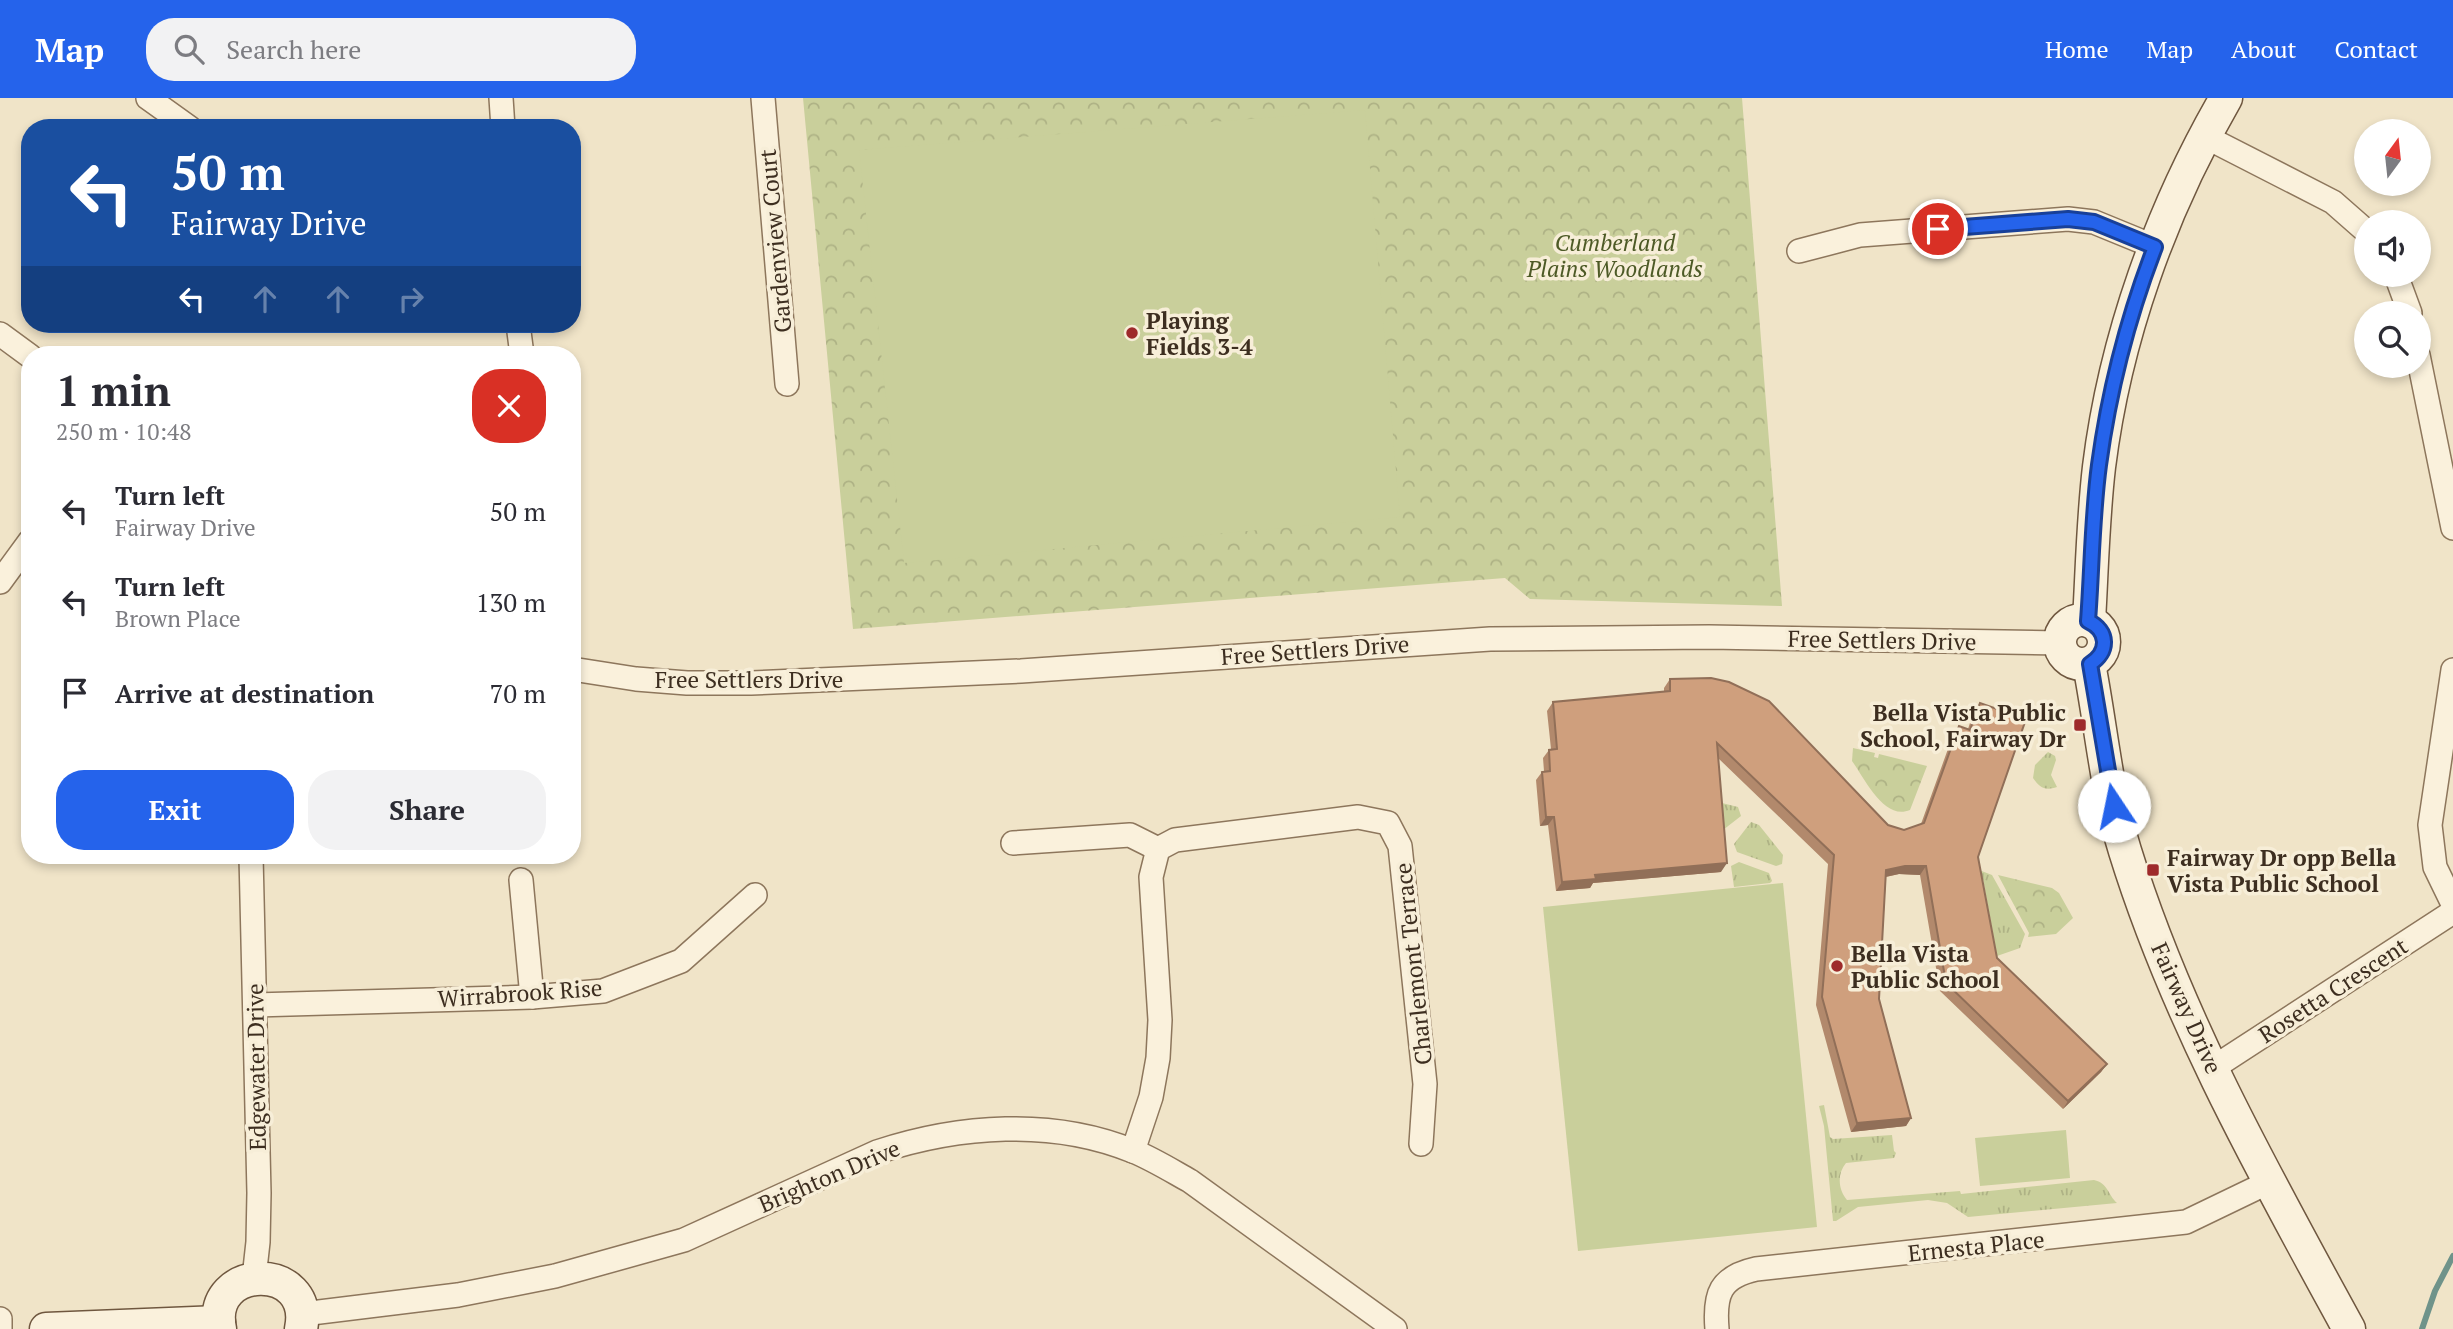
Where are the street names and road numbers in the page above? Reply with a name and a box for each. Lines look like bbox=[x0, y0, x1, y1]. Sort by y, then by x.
street label: Gardenview Court bbox=[751, 147, 798, 334]
street label: Free Settlers Drive bbox=[1787, 623, 1977, 657]
street label: Free Settlers Drive bbox=[1220, 628, 1410, 672]
street label: Free Settlers Drive bbox=[655, 664, 843, 695]
street label: Charlemont Terrace bbox=[1387, 861, 1439, 1067]
street label: Rosetta Crescent bbox=[2252, 930, 2414, 1050]
street label: Fairway Drive bbox=[2144, 937, 2230, 1079]
street label: Wirrabrook Rise bbox=[437, 972, 603, 1014]
street label: Edgewater Drive bbox=[239, 983, 273, 1151]
street label: Brighton Drive bbox=[754, 1132, 904, 1220]
street label: Ernesta Place bbox=[1906, 1223, 2046, 1269]

